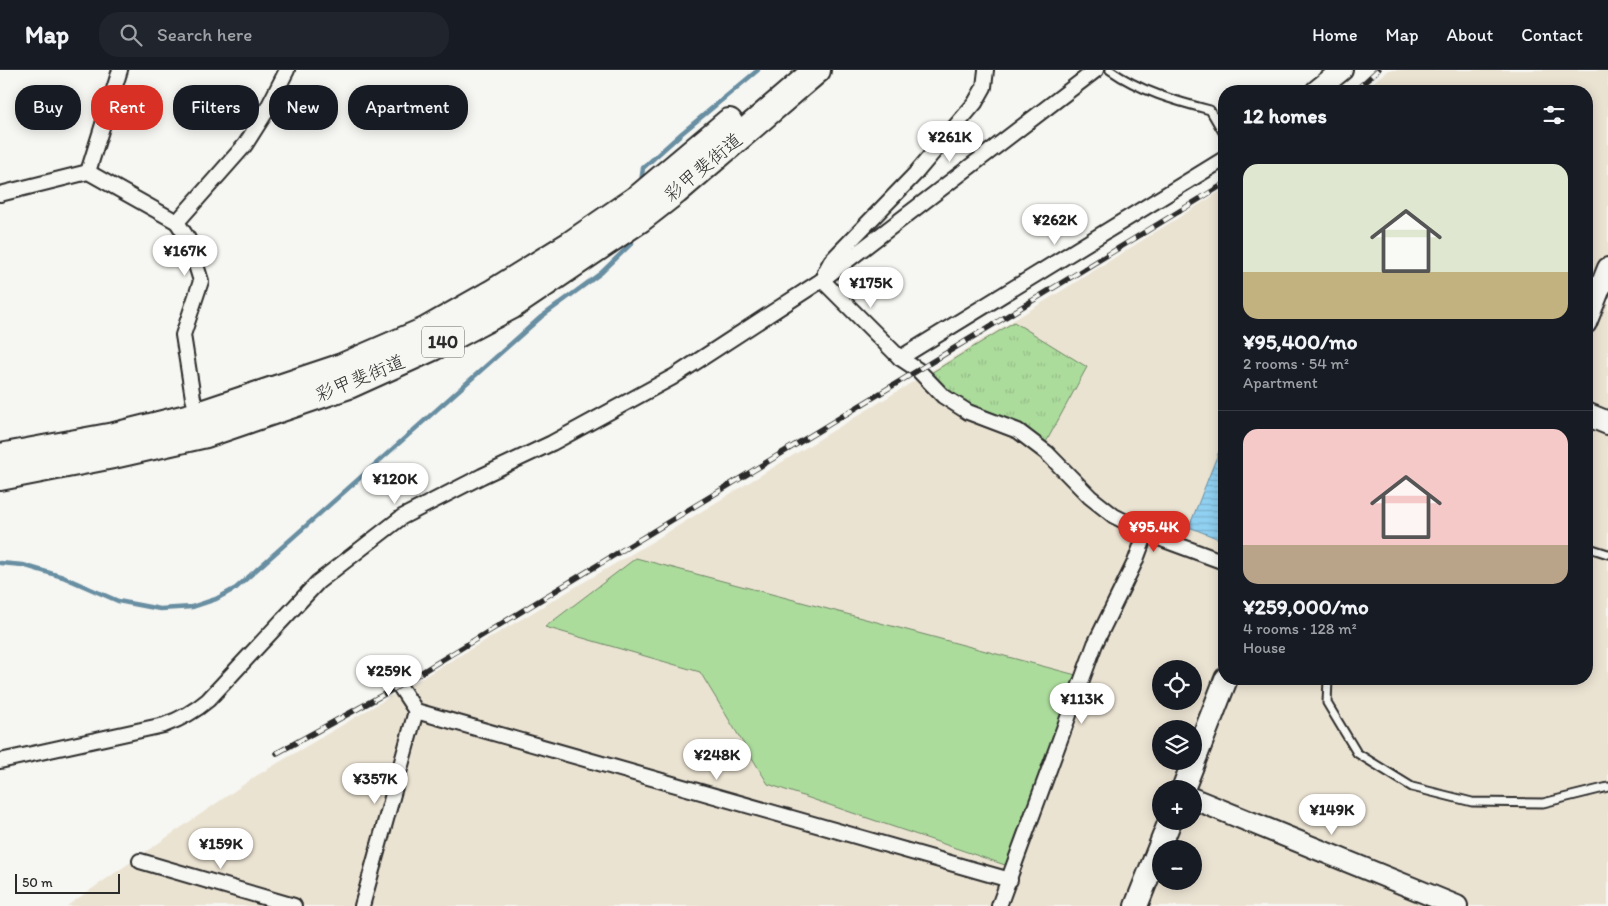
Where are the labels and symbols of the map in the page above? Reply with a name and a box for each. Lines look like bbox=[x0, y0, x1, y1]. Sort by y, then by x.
pin: ¥261K bbox=[915, 121, 985, 163]
street label: 彩甲斐街道 bbox=[659, 128, 747, 206]
pin: ¥262K bbox=[1020, 204, 1090, 246]
pin: ¥167K bbox=[150, 234, 220, 277]
pin: ¥175K bbox=[836, 266, 906, 309]
road number: 140 bbox=[422, 326, 464, 358]
street label: 彩甲斐街道 bbox=[312, 350, 408, 406]
pin: ¥120K bbox=[360, 462, 430, 505]
pin: ¥95.4K bbox=[1113, 510, 1195, 553]
pin: ¥259K bbox=[354, 654, 424, 697]
pin: ¥113K bbox=[1047, 682, 1117, 725]
pin: ¥248K bbox=[682, 738, 752, 781]
pin: ¥357K bbox=[340, 762, 410, 805]
pin: ¥149K bbox=[1297, 794, 1367, 836]
pin: ¥159K bbox=[186, 828, 256, 870]
scale bar bbox=[15, 871, 120, 894]

